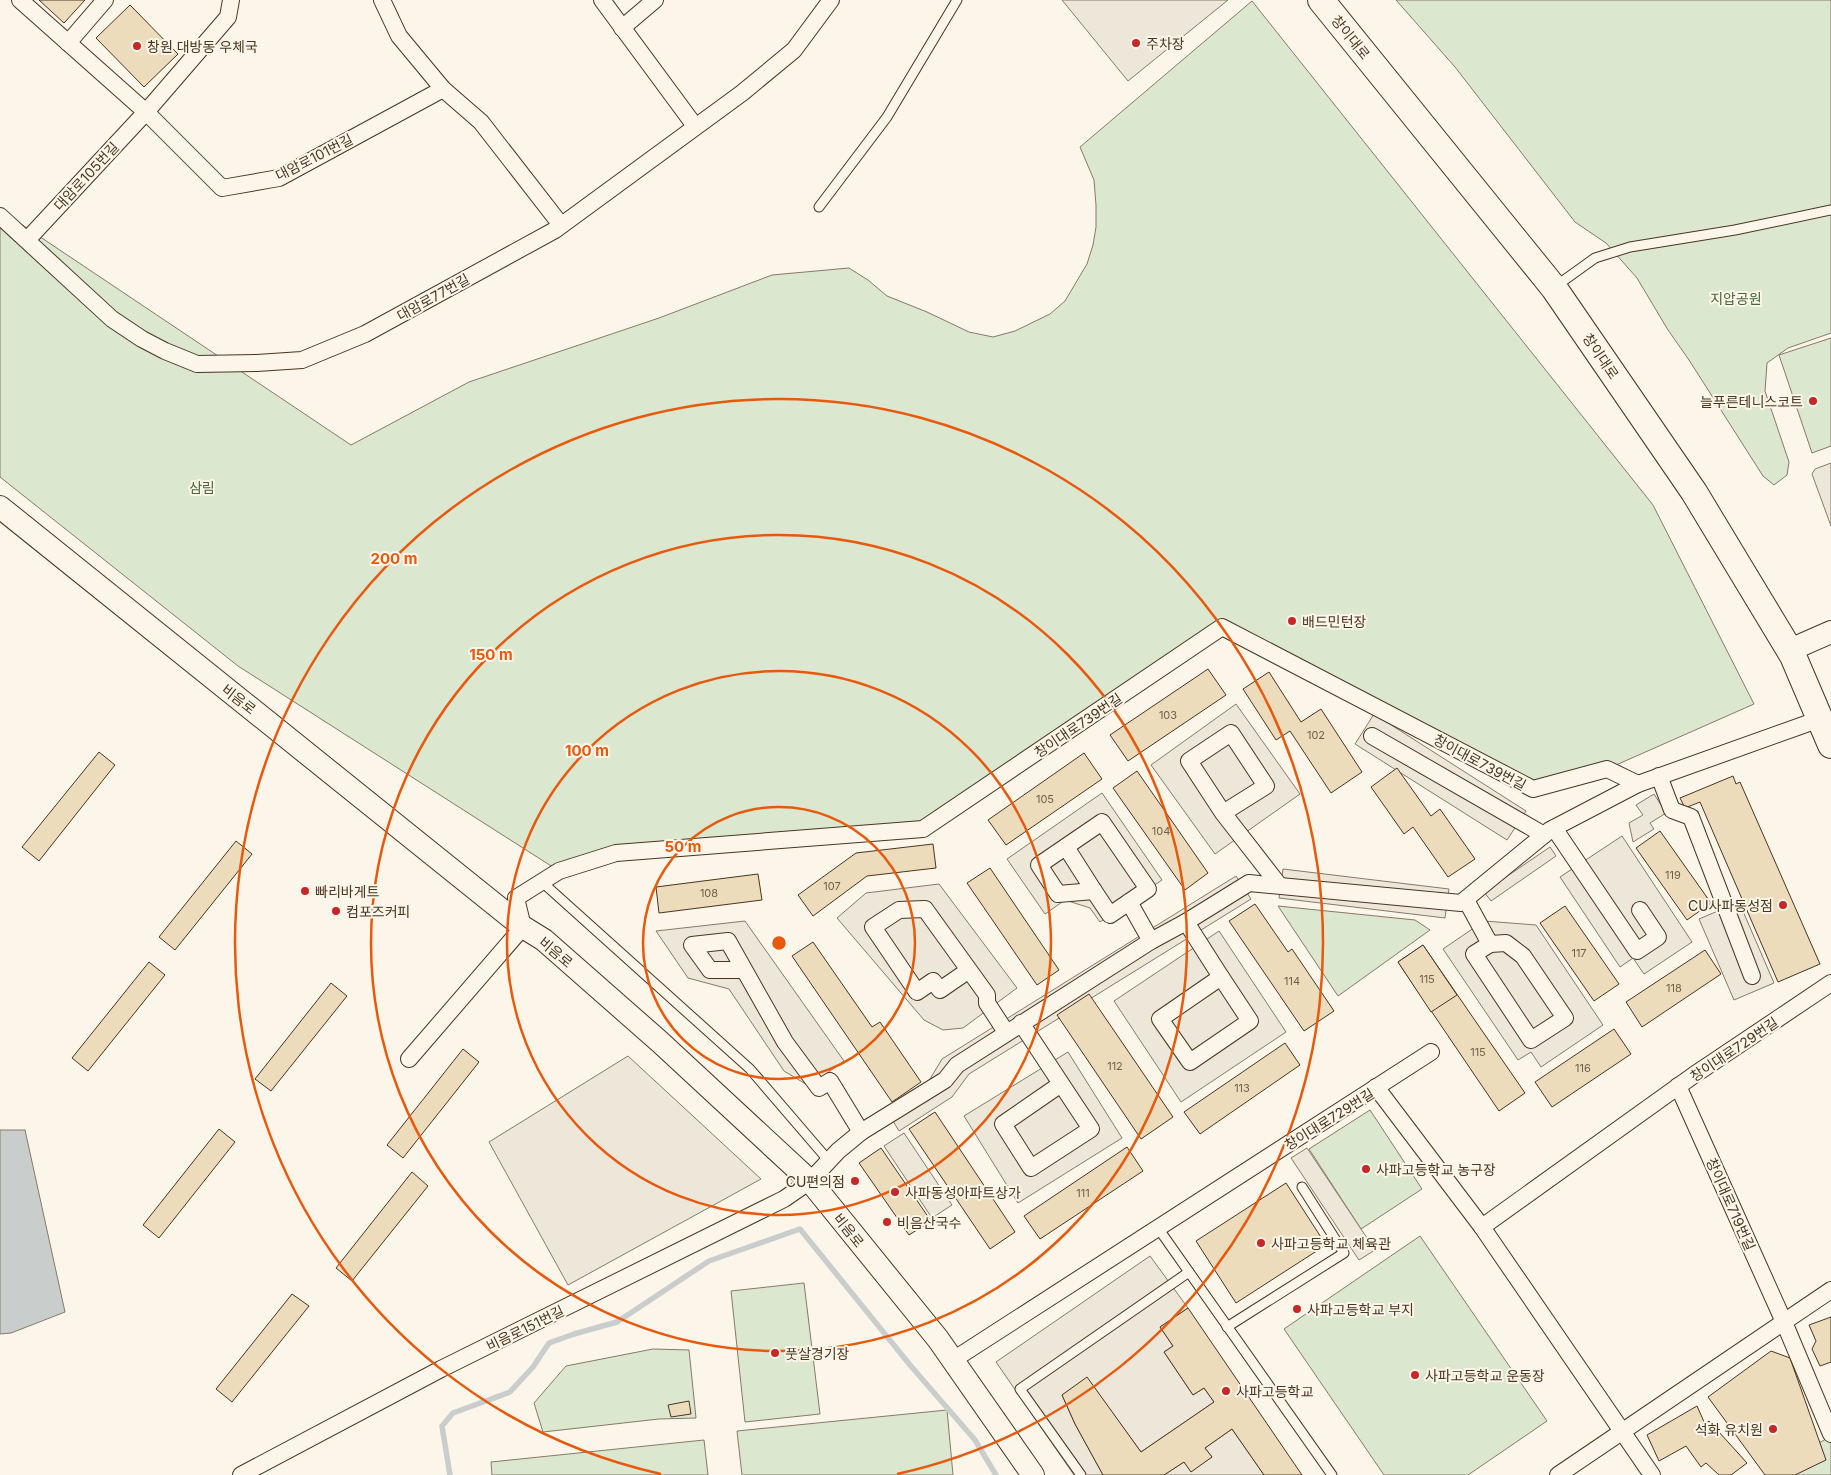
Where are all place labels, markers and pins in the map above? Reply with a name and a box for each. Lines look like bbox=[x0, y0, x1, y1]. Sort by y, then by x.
place label: 주차장 bbox=[1146, 35, 1185, 52]
marker: 주차장 bbox=[1130, 37, 1142, 49]
place label: 창원 대방동 우체국 bbox=[147, 38, 258, 55]
marker: 창원 대방동 우체국 bbox=[131, 40, 143, 52]
place label: 늘푸른테니스코트 bbox=[1700, 393, 1803, 410]
marker: 늘푸른테니스코트 bbox=[1807, 395, 1819, 407]
place label: 배드민턴장 bbox=[1302, 613, 1367, 630]
marker: 배드민턴장 bbox=[1286, 615, 1298, 627]
place label: 빠리바게트 bbox=[315, 883, 380, 900]
marker: 빠리바게트 bbox=[299, 885, 311, 897]
place label: CU사파동성점 bbox=[1688, 897, 1773, 914]
marker: CU사파동성점 bbox=[1777, 899, 1789, 911]
place label: 컴포즈커피 bbox=[346, 903, 410, 920]
marker: 컴포즈커피 bbox=[330, 905, 342, 917]
centre of rings bbox=[770, 934, 788, 952]
place label: 사파고등학교 농구장 bbox=[1376, 1161, 1496, 1178]
marker: 사파고등학교 농구장 bbox=[1360, 1163, 1372, 1175]
place label: CU편의점 bbox=[786, 1173, 845, 1190]
marker: CU편의점 bbox=[849, 1175, 861, 1187]
place label: 사파동성아파트상가 bbox=[905, 1184, 1021, 1201]
marker: 사파동성아파트상가 bbox=[889, 1186, 901, 1198]
place label: 비음산국수 bbox=[897, 1214, 962, 1231]
marker: 비음산국수 bbox=[881, 1216, 893, 1228]
place label: 사파고등학교 체육관 bbox=[1271, 1235, 1391, 1252]
marker: 사파고등학교 체육관 bbox=[1255, 1237, 1267, 1249]
place label: 사파고등학교 부지 bbox=[1307, 1301, 1414, 1318]
marker: 사파고등학교 부지 bbox=[1291, 1303, 1303, 1315]
place label: 풋살경기장 bbox=[785, 1345, 850, 1362]
marker: 풋살경기장 bbox=[769, 1347, 781, 1359]
place label: 사파고등학교 운동장 bbox=[1425, 1367, 1545, 1384]
marker: 사파고등학교 운동장 bbox=[1409, 1369, 1421, 1381]
place label: 사파고등학교 bbox=[1236, 1383, 1313, 1400]
marker: 사파고등학교 bbox=[1220, 1385, 1232, 1397]
place label: 석화 유치원 bbox=[1695, 1421, 1763, 1438]
marker: 석화 유치원 bbox=[1767, 1423, 1779, 1435]

